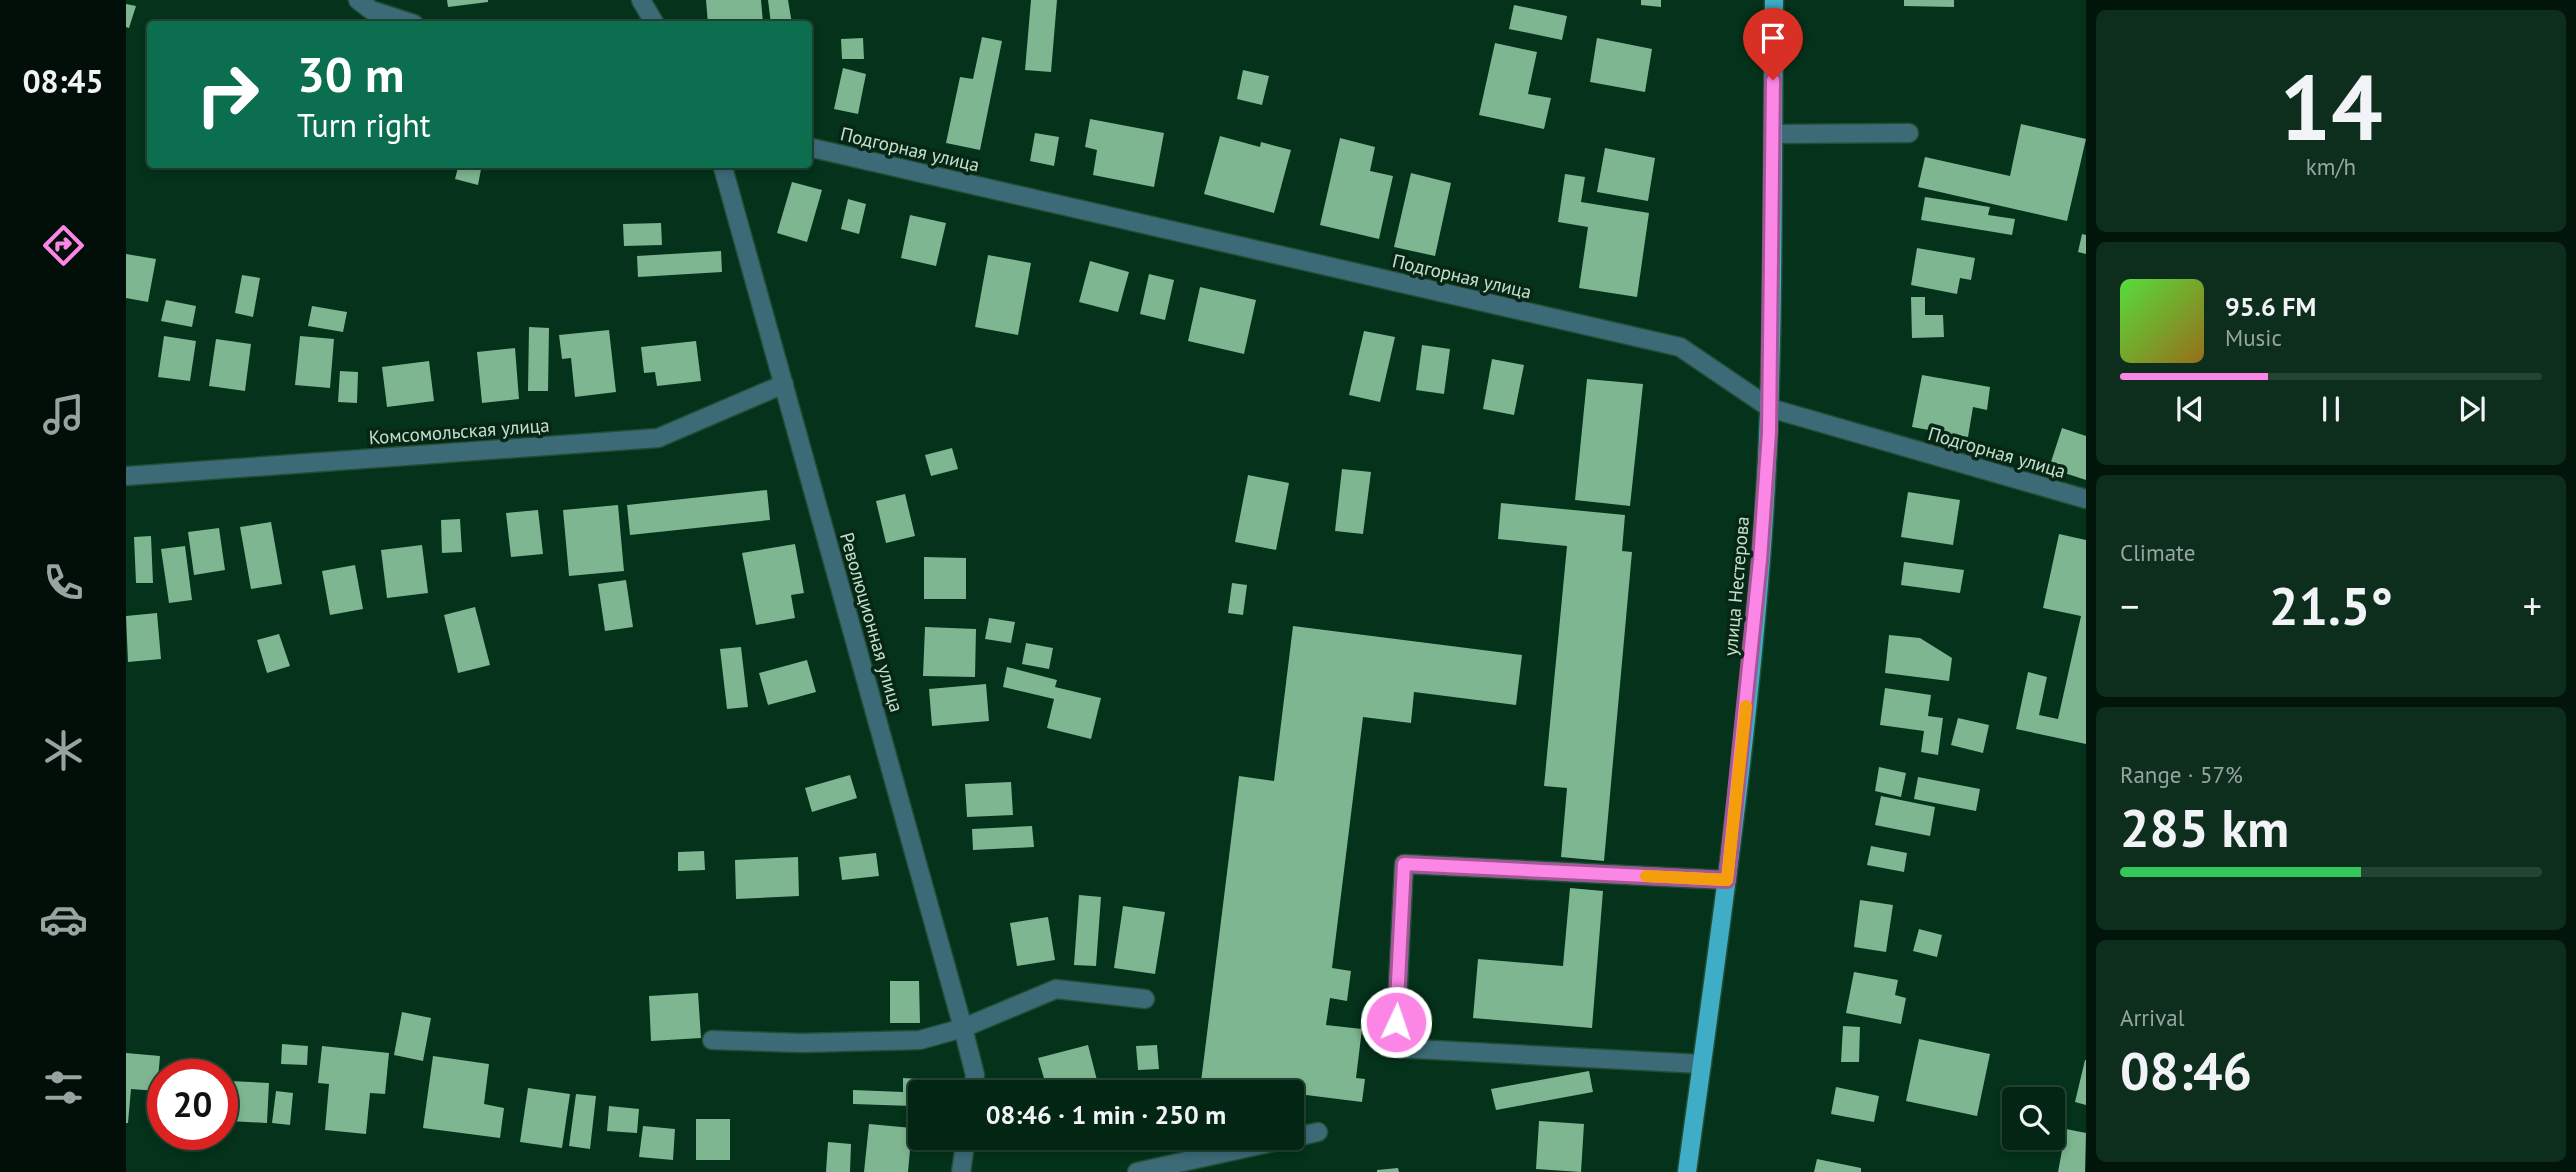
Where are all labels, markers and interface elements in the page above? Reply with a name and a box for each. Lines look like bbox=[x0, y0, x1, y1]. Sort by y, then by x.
pin bbox=[1743, 8, 1803, 80]
icon: arrive bbox=[1754, 19, 1792, 57]
text: 30 m bbox=[297, 42, 404, 106]
text: 14 bbox=[2279, 47, 2383, 165]
icon: right bbox=[182, 49, 273, 140]
text: 08:45 bbox=[22, 60, 104, 102]
text: Turn right bbox=[297, 104, 431, 146]
street label: Подгорная улица bbox=[838, 121, 982, 177]
text: km/h bbox=[2306, 152, 2356, 181]
icon: directions bbox=[39, 221, 88, 270]
street label: Подгорная улица bbox=[1390, 248, 1534, 304]
text: 95.6 FM bbox=[2225, 290, 2316, 323]
text: Music bbox=[2225, 323, 2282, 352]
icon: music bbox=[39, 390, 88, 439]
icon: previous bbox=[2171, 390, 2209, 428]
icon: pause bbox=[2312, 390, 2350, 428]
icon: next bbox=[2453, 390, 2491, 428]
street label: Комсомольская улица bbox=[368, 413, 550, 449]
street label: Подгорная улица bbox=[1925, 421, 2069, 483]
street label: улица Нестерова bbox=[1718, 515, 1754, 657]
street label: Революционная улица bbox=[835, 529, 909, 715]
text: Climate bbox=[2120, 538, 2195, 567]
icon: phone bbox=[39, 558, 88, 607]
text: 21.5° bbox=[2269, 572, 2393, 639]
text: − bbox=[2120, 581, 2139, 630]
text: + bbox=[2523, 581, 2542, 630]
icon: climate bbox=[39, 726, 88, 775]
text: Range · 57% bbox=[2120, 760, 2243, 789]
text: 285 km bbox=[2120, 794, 2289, 861]
icon: car bbox=[39, 895, 88, 944]
position arrow bbox=[1359, 985, 1433, 1059]
text: Arrival bbox=[2120, 1003, 2184, 1032]
text: 08:46 bbox=[2120, 1037, 2252, 1104]
speed limit sign: 20 bbox=[147, 1059, 238, 1150]
icon: filters bbox=[39, 1063, 88, 1112]
map controls bbox=[2002, 1087, 2065, 1150]
button: search bbox=[2002, 1087, 2065, 1150]
text: 08:46 · 1 min · 250 m bbox=[986, 1098, 1226, 1131]

